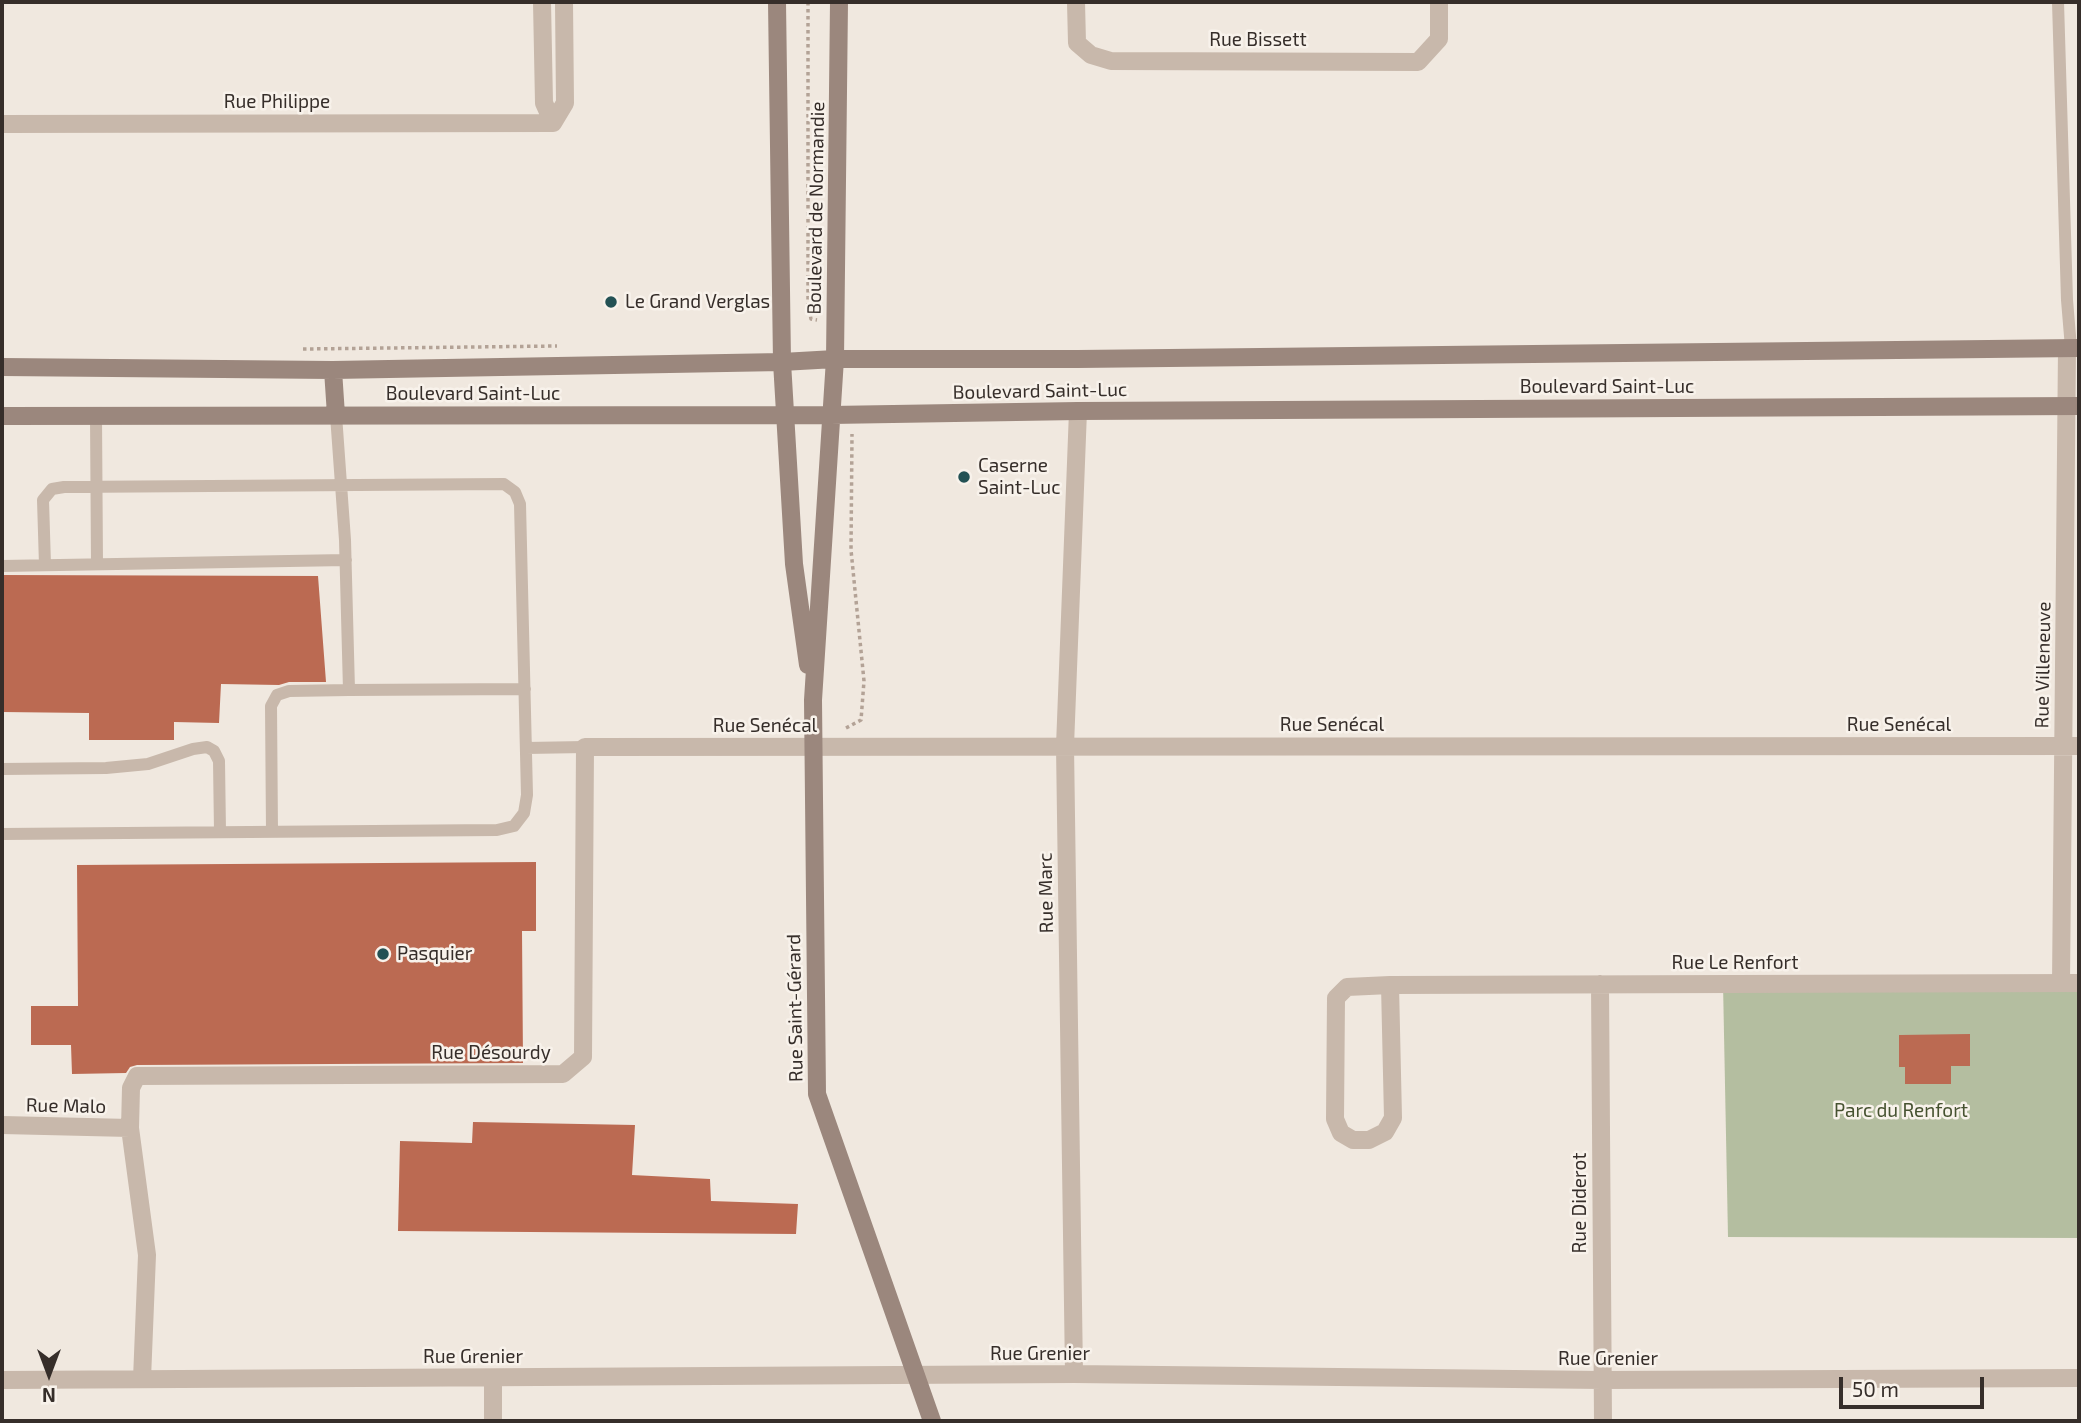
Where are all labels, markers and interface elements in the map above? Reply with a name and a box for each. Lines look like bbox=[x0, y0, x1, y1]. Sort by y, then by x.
street label: Rue Bissett bbox=[1209, 29, 1307, 51]
street label: Rue Philippe bbox=[224, 91, 330, 113]
street label: Boulevard de Normandie bbox=[803, 101, 829, 315]
place label: Le Grand Verglas bbox=[625, 291, 770, 313]
marker: Le Grand Verglas bbox=[603, 294, 619, 310]
street label: Boulevard Saint-Luc bbox=[1520, 376, 1694, 398]
street label: Boulevard Saint-Luc bbox=[953, 378, 1127, 404]
street label: Boulevard Saint-Luc bbox=[386, 383, 560, 405]
place label: Caserne Saint-Luc bbox=[978, 455, 1060, 499]
marker: Caserne Saint-Luc bbox=[956, 469, 972, 485]
street label: Rue Villeneuve bbox=[2030, 601, 2056, 729]
street label: Rue Senécal bbox=[1280, 714, 1384, 736]
street label: Rue Senécal bbox=[1847, 714, 1951, 736]
street label: Rue Senécal bbox=[713, 715, 817, 737]
street label: Rue Marc bbox=[1034, 852, 1058, 934]
street label: Rue Saint-Gérard bbox=[782, 934, 808, 1082]
place label: Pasquier bbox=[397, 943, 472, 965]
marker: Pasquier bbox=[375, 946, 391, 962]
street label: Rue Le Renfort bbox=[1672, 952, 1798, 974]
street label: Rue Désourdy bbox=[431, 1042, 551, 1064]
street label: Rue Malo bbox=[26, 1094, 106, 1118]
park label: Parc du Renfort bbox=[1834, 1100, 1968, 1122]
street label: Rue Diderot bbox=[1569, 1153, 1591, 1253]
north arrow bbox=[14, 1339, 84, 1409]
street label: Rue Grenier bbox=[990, 1343, 1090, 1365]
street label: Rue Grenier bbox=[423, 1346, 523, 1368]
street label: Rue Grenier bbox=[1558, 1348, 1658, 1370]
scale bar bbox=[1843, 1364, 1988, 1408]
text: 50 m bbox=[1852, 1376, 1899, 1401]
text: N bbox=[42, 1384, 56, 1407]

